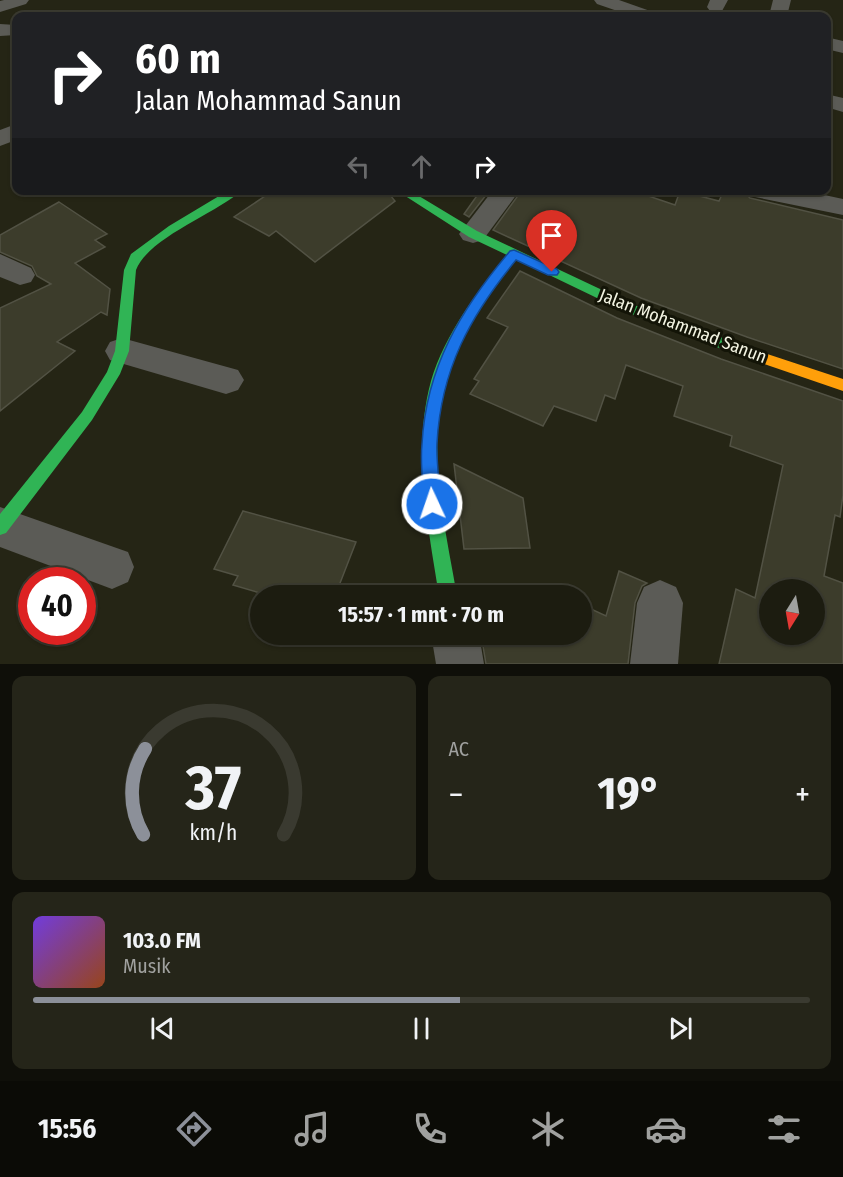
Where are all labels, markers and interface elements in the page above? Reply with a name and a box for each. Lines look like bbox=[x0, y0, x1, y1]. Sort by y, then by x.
text: 60 m bbox=[135, 34, 221, 84]
icon: right bbox=[36, 36, 114, 114]
text: Jalan Mohammad Sanun bbox=[135, 85, 402, 117]
icon: left bbox=[342, 150, 375, 183]
icon: ahead bbox=[405, 150, 438, 183]
icon: right bbox=[468, 150, 501, 183]
pin bbox=[526, 210, 577, 272]
icon: arrive bbox=[535, 219, 568, 252]
street label: Jalan Mohammad Sanun bbox=[596, 284, 770, 368]
position arrow bbox=[400, 472, 464, 536]
speed limit sign: 40 bbox=[18, 567, 96, 645]
north arrow bbox=[759, 579, 825, 645]
map controls bbox=[759, 579, 825, 645]
text: 15:57 · 1 mnt · 70 m bbox=[338, 601, 504, 628]
text: AC bbox=[449, 737, 469, 761]
text: 37 bbox=[185, 751, 242, 826]
text: 19° bbox=[597, 767, 661, 821]
text: − bbox=[449, 775, 463, 815]
text: + bbox=[795, 775, 810, 815]
text: km/h bbox=[190, 820, 238, 846]
text: 103.0 FM bbox=[123, 927, 201, 954]
text: Musik bbox=[123, 954, 171, 978]
icon: previous bbox=[146, 1012, 179, 1045]
icon: pause bbox=[405, 1012, 438, 1045]
icon: next bbox=[664, 1012, 697, 1045]
icon: directions bbox=[173, 1108, 215, 1150]
icon: music bbox=[291, 1108, 333, 1150]
icon: phone bbox=[409, 1108, 451, 1150]
icon: climate bbox=[527, 1108, 569, 1150]
icon: car bbox=[645, 1108, 687, 1150]
icon: filters bbox=[763, 1108, 805, 1150]
text: 15:56 bbox=[38, 1113, 97, 1145]

